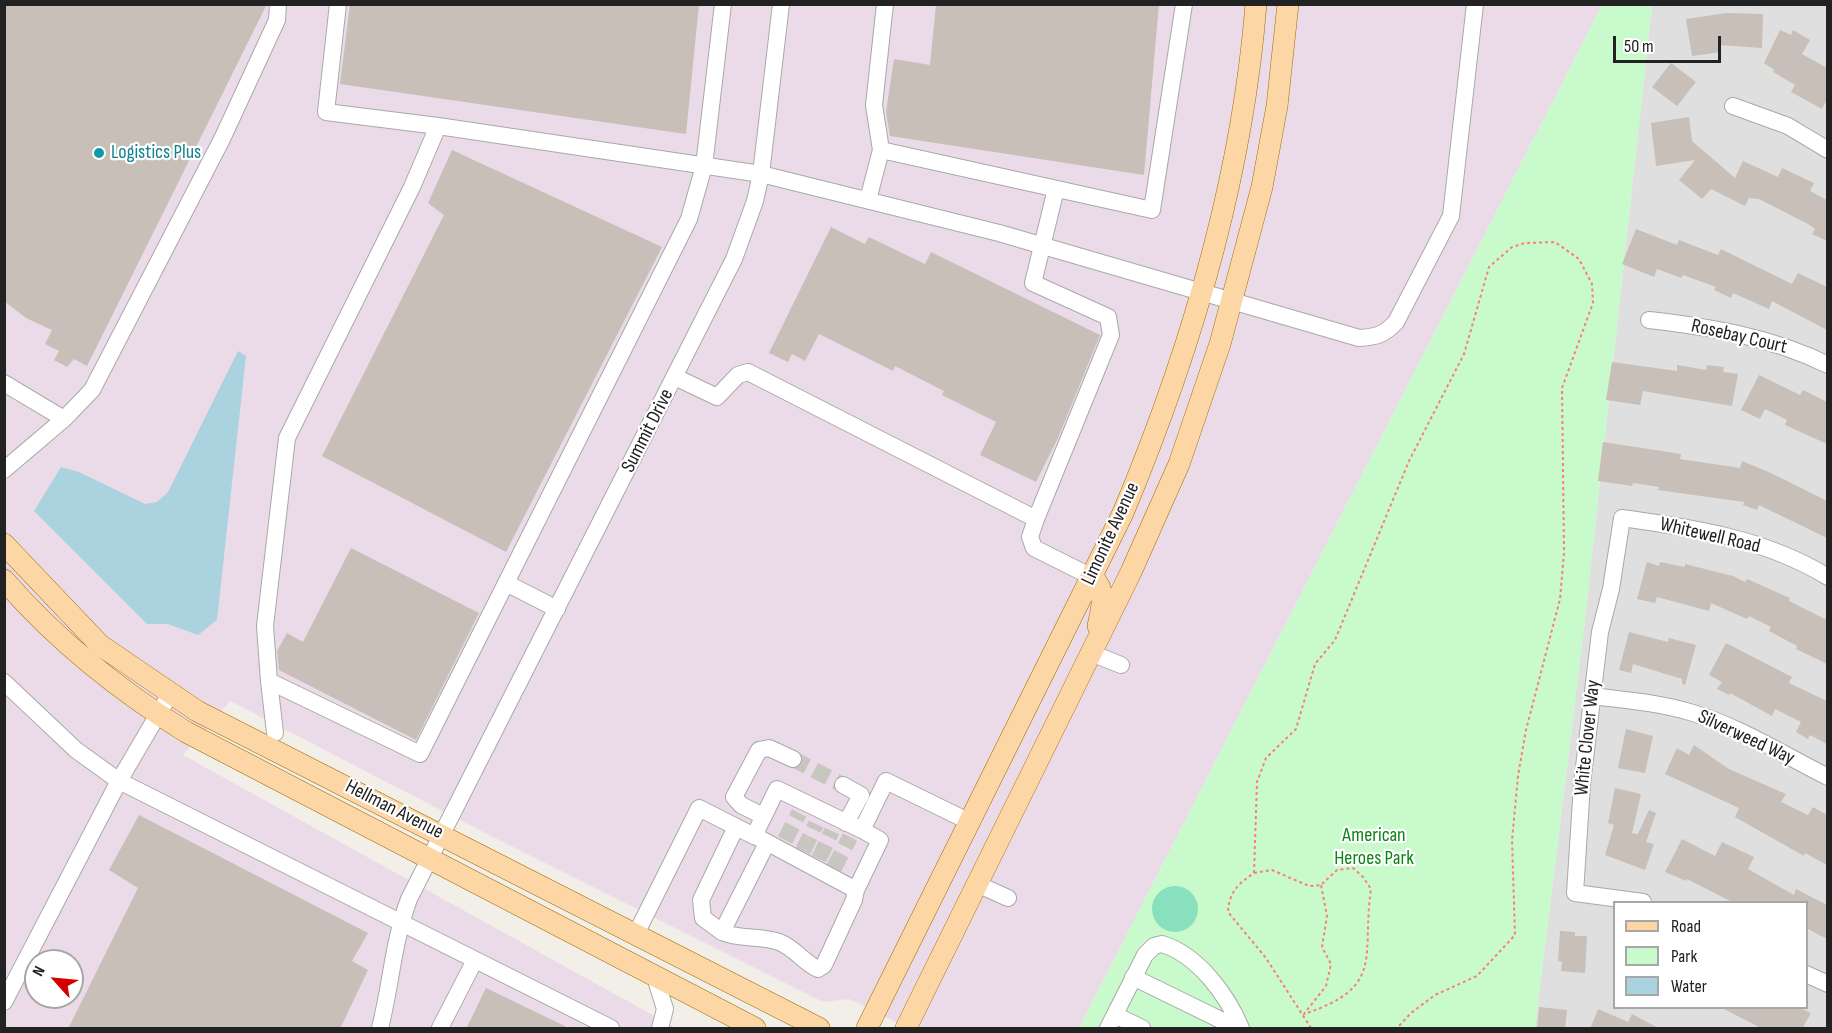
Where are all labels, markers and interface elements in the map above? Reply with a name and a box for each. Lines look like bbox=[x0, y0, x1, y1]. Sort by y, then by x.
scale bar bbox=[1616, 24, 1724, 62]
text: 50 m bbox=[1624, 36, 1654, 57]
place label: Logistics Plus bbox=[111, 141, 201, 165]
marker: Logistics Plus bbox=[92, 146, 106, 160]
street label: Rosebay Court bbox=[1689, 314, 1789, 360]
street label: Summit Drive bbox=[617, 385, 679, 477]
street label: Limonite Avenue bbox=[1077, 479, 1145, 589]
street label: Whitewell Road bbox=[1657, 513, 1763, 559]
street label: White Clover Way bbox=[1570, 679, 1606, 797]
street label: Silverweed Way bbox=[1694, 705, 1798, 771]
street label: Hellman Avenue bbox=[341, 775, 447, 845]
park label: American Heroes Park bbox=[1334, 824, 1414, 871]
legend bbox=[1613, 901, 1808, 1009]
text: Road bbox=[1671, 916, 1701, 937]
text: Park bbox=[1671, 946, 1697, 967]
north arrow bbox=[24, 949, 84, 1009]
text: N bbox=[29, 963, 50, 980]
text: Water bbox=[1671, 976, 1707, 997]

